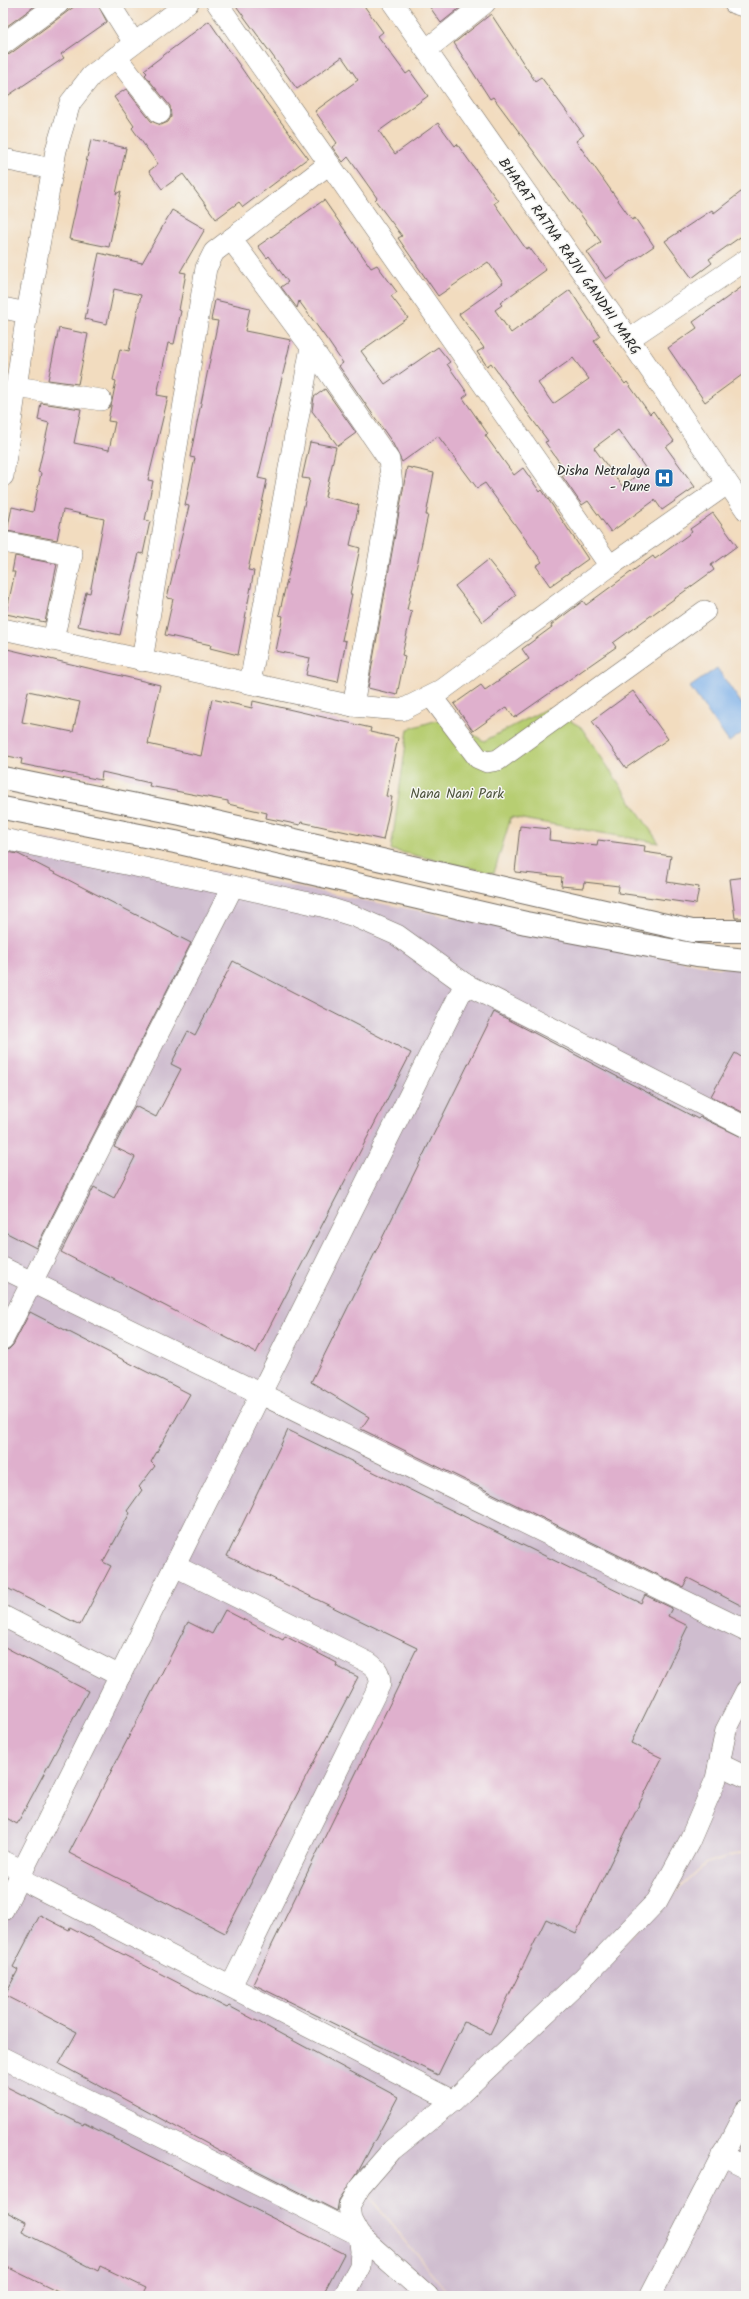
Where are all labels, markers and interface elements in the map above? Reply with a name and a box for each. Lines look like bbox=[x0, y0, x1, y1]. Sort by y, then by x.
street label: BHARAT RATNA RAJIV GANDHI MARG bbox=[492, 154, 646, 360]
place label: Disha Netralaya - Pune bbox=[556, 460, 651, 498]
hospital icon: Disha Netralaya - Pune bbox=[653, 467, 675, 489]
park label: Nana Nani Park bbox=[410, 783, 504, 805]

